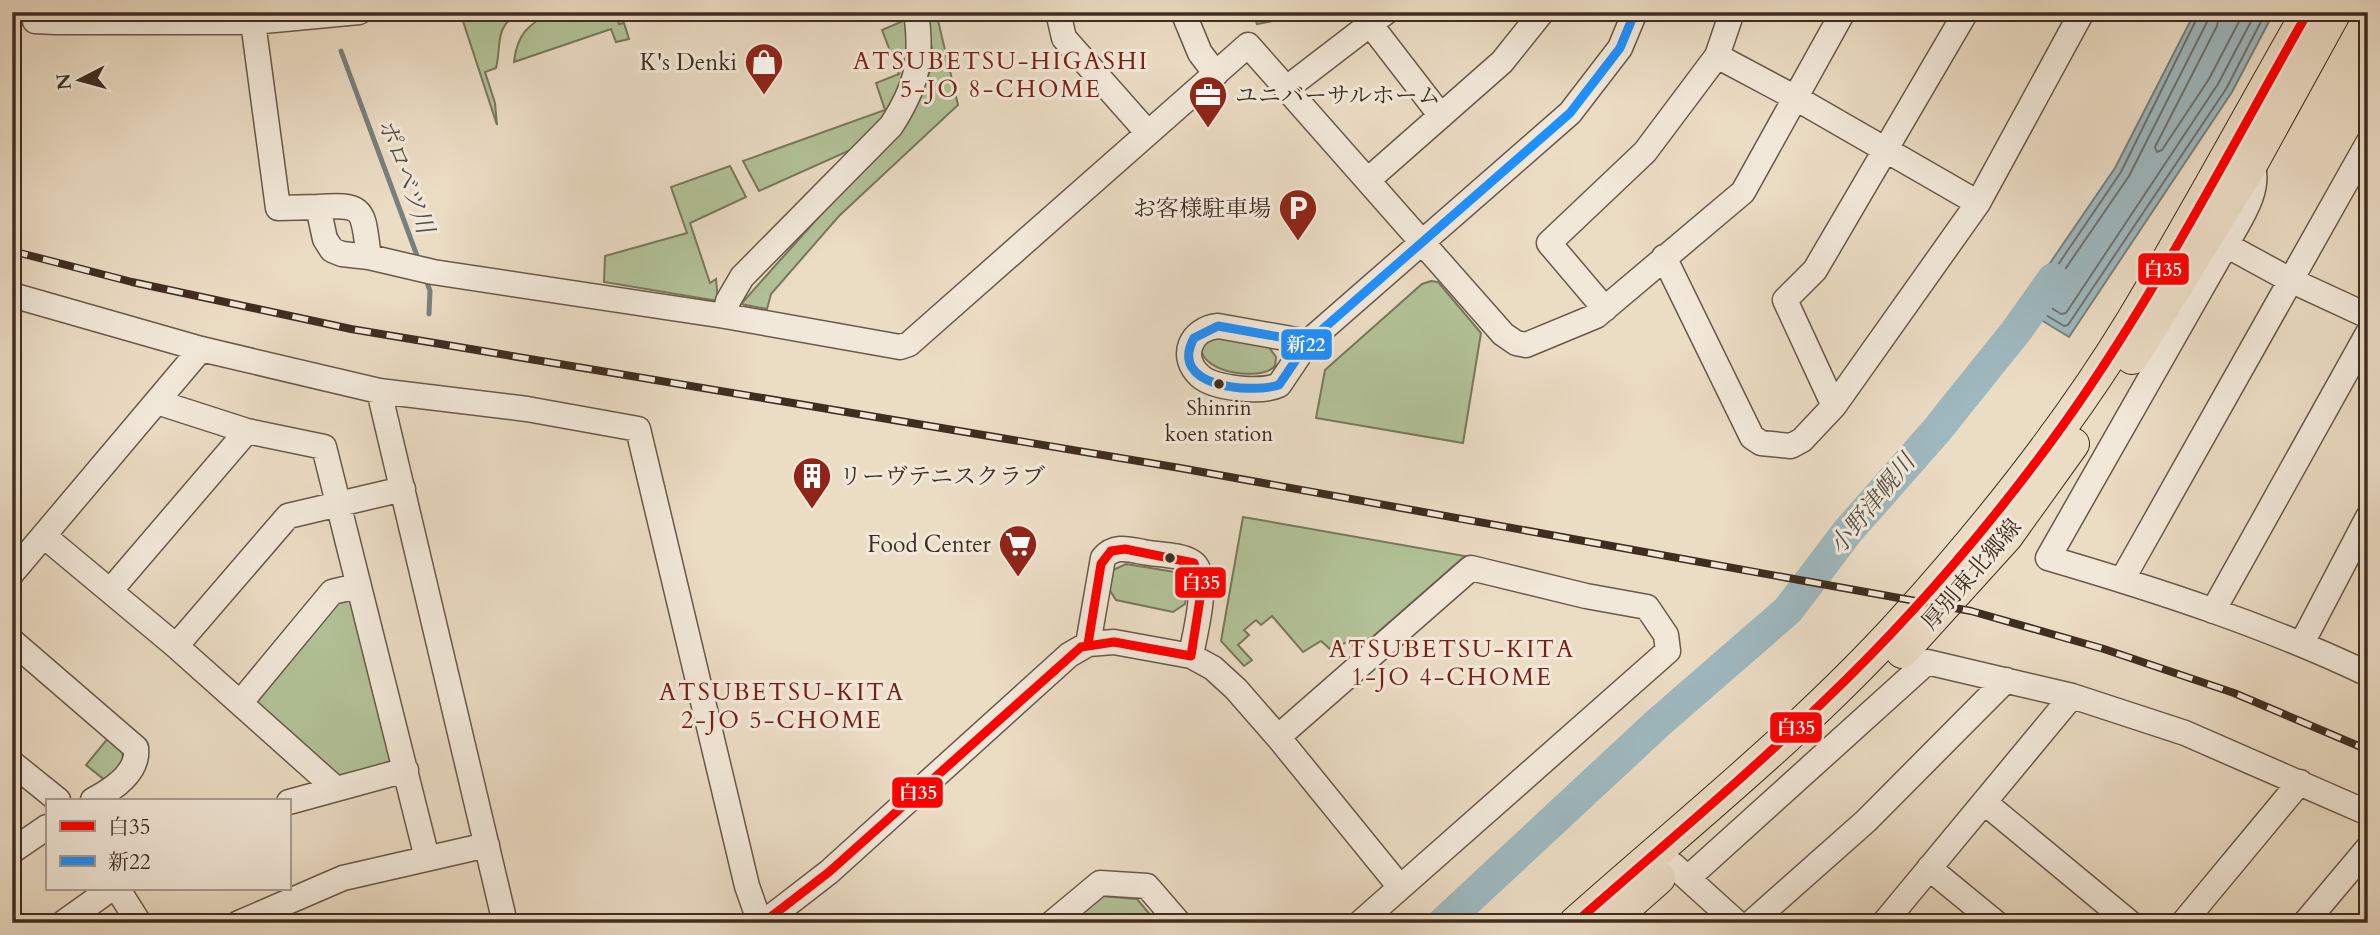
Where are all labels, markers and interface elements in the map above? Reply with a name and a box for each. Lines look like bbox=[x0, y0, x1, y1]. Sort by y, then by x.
shop icon: K's Denki bbox=[743, 41, 785, 96]
district label: ATSUBETSU-HIGASHI 5-JO 8-CHOME bbox=[853, 45, 1149, 106]
north arrow bbox=[46, 46, 116, 116]
place label: K's Denki bbox=[640, 47, 737, 78]
text: N bbox=[50, 72, 78, 91]
office icon: ユニバーサルホーム bbox=[1187, 74, 1229, 129]
place label: ユニバーサルホーム bbox=[1235, 80, 1441, 111]
water label: ポロベツ川 bbox=[370, 114, 443, 241]
parking icon: お客様駐車場 bbox=[1277, 187, 1319, 242]
place label: お客様駐車場 bbox=[1133, 193, 1271, 224]
line badge: 白35 bbox=[2137, 252, 2190, 286]
text: 白35 bbox=[2144, 257, 2182, 283]
line badge: 新22 bbox=[1280, 328, 1333, 361]
text: 新22 bbox=[1287, 332, 1325, 358]
marker: Shinrin koen station bbox=[1212, 377, 1226, 391]
place label: Shinrin koen station bbox=[1165, 394, 1273, 449]
water label: 小野津幌川 bbox=[1822, 445, 1925, 561]
building icon: リーヴテニスクラブ bbox=[791, 455, 833, 510]
place label: リーヴテニスクラブ bbox=[839, 461, 1045, 492]
street label: 厚別東北郷線 bbox=[1914, 512, 2028, 637]
supermarket icon: Food Center bbox=[997, 523, 1039, 578]
place label: Food Center bbox=[867, 529, 992, 560]
unlabelled marker bbox=[1163, 551, 1177, 565]
line badge: 白35 bbox=[1174, 566, 1227, 599]
text: 白35 bbox=[1182, 570, 1220, 596]
district label: ATSUBETSU-KITA 1-JO 4-CHOME bbox=[1329, 633, 1575, 694]
district label: ATSUBETSU-KITA 2-JO 5-CHOME bbox=[659, 676, 905, 737]
line badge: 白35 bbox=[1769, 711, 1823, 744]
text: 白35 bbox=[1777, 715, 1815, 741]
line badge: 白35 bbox=[891, 776, 944, 809]
text: 白35 bbox=[899, 780, 937, 806]
legend bbox=[46, 799, 290, 890]
text: 白35 bbox=[108, 813, 151, 842]
text: 新22 bbox=[108, 848, 151, 877]

